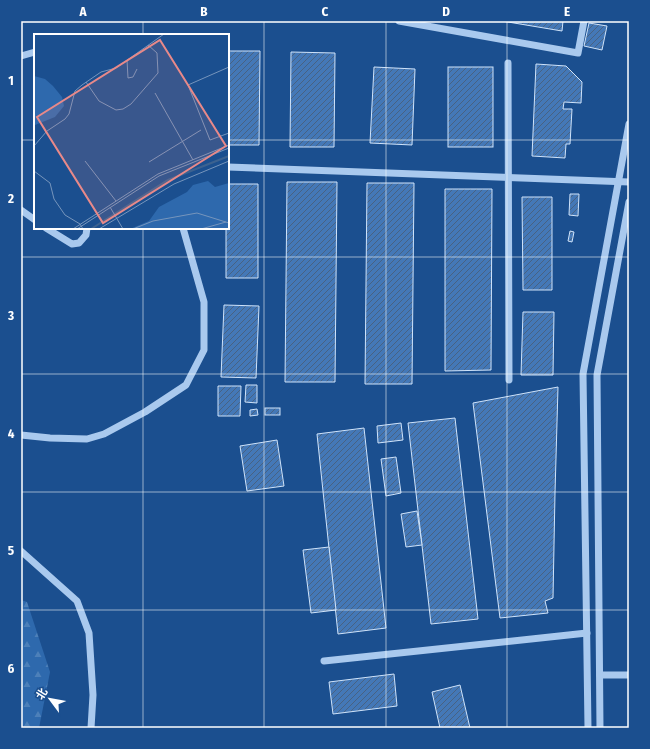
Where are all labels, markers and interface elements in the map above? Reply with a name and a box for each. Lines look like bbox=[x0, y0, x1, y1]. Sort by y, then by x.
text: A bbox=[78, 4, 87, 19]
text: B bbox=[200, 4, 208, 19]
text: C bbox=[322, 4, 329, 19]
text: D bbox=[442, 4, 450, 19]
text: E bbox=[564, 4, 570, 19]
inset map bbox=[34, 34, 229, 229]
text: 1 bbox=[8, 73, 14, 88]
text: 2 bbox=[7, 191, 14, 206]
text: 3 bbox=[7, 308, 14, 323]
text: 4 bbox=[8, 426, 15, 441]
text: 5 bbox=[8, 543, 14, 558]
text: 6 bbox=[8, 661, 15, 676]
north arrow bbox=[30, 679, 70, 719]
text: 北 bbox=[34, 686, 50, 702]

